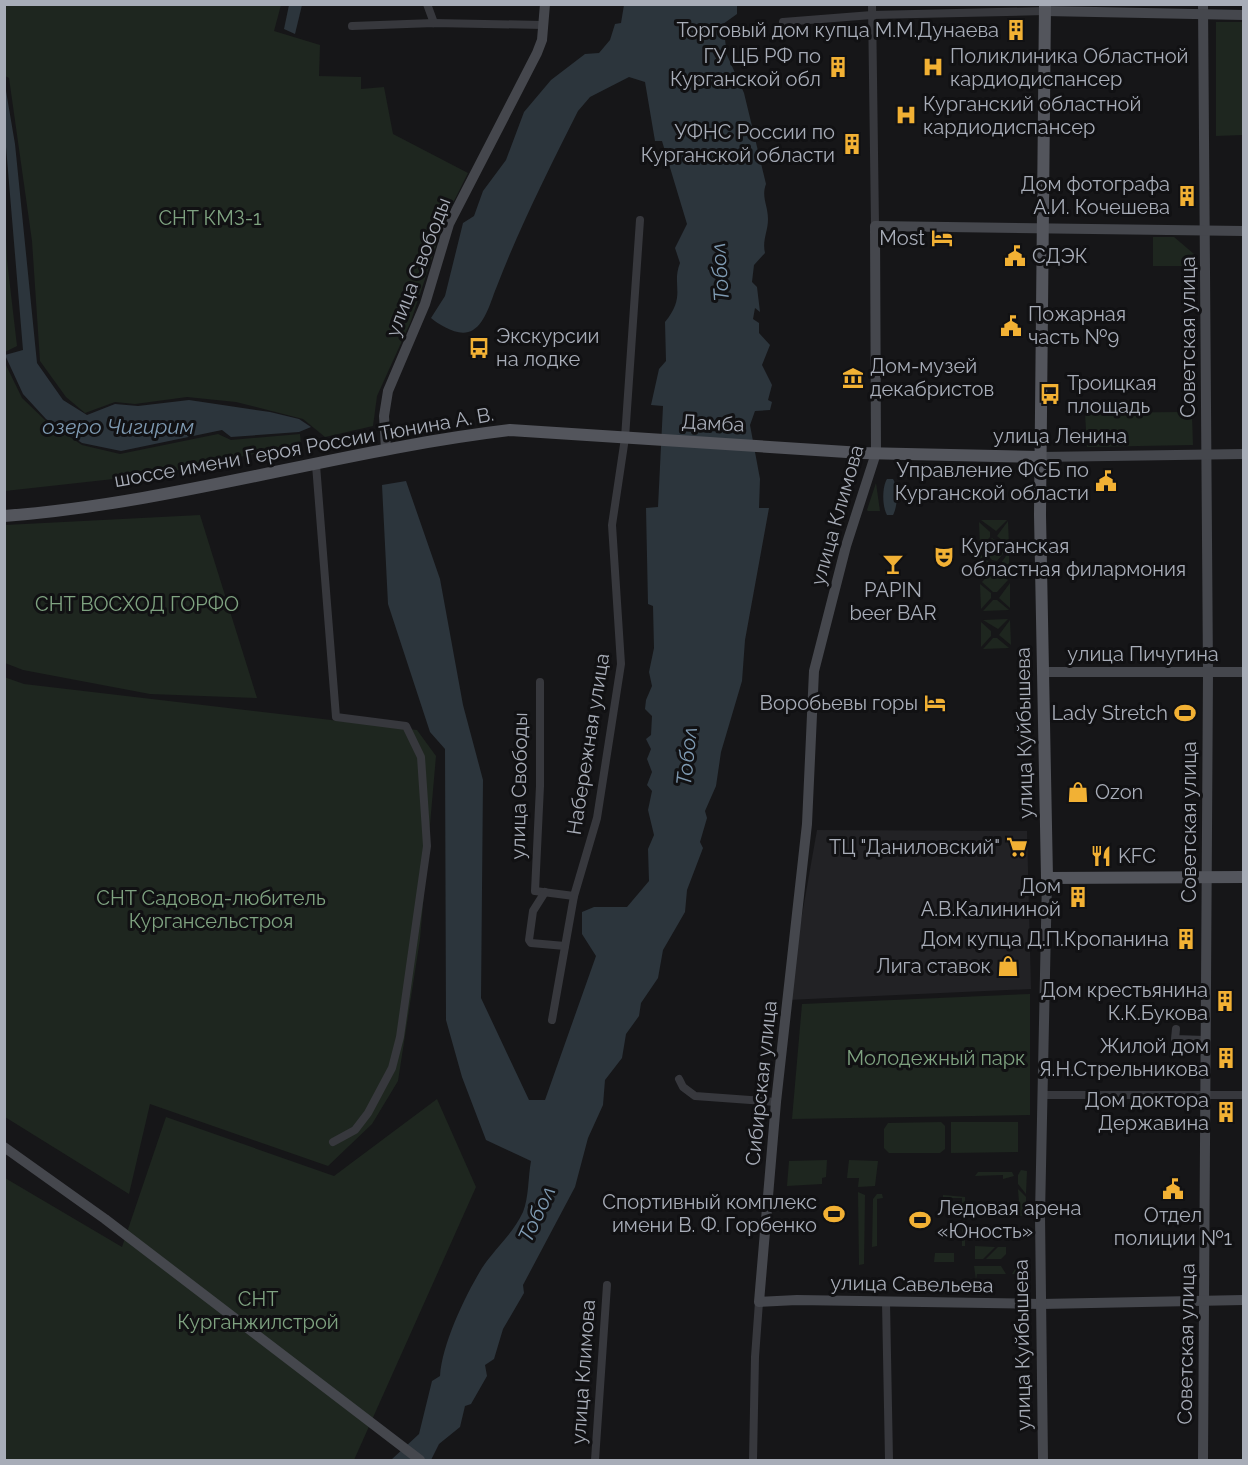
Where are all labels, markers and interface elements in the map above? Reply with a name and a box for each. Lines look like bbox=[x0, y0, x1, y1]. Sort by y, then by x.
place label: Торговый дом купца М.М.Дунаева bbox=[676, 18, 999, 42]
building icon: Торговый дом купца М.М.Дунаева bbox=[1004, 18, 1028, 42]
place label: ГУ ЦБ РФ по Курганской обл bbox=[670, 44, 821, 91]
place label: Поликлиника Областной кардиодиспансер bbox=[950, 44, 1188, 91]
building icon: ГУ ЦБ РФ по Курганской обл bbox=[826, 55, 850, 79]
hospital icon: Поликлиника Областной кардиодиспансер bbox=[921, 55, 945, 79]
place label: Курганский областной кардиодиспансер bbox=[923, 92, 1141, 139]
hospital icon: Курганский областной кардиодиспансер bbox=[894, 103, 918, 127]
place label: УФНС России по Курганской области bbox=[641, 120, 835, 167]
building icon: УФНС России по Курганской области bbox=[840, 132, 864, 156]
place label: Дом фотографа А.И. Кочешева bbox=[1021, 172, 1170, 219]
building icon: Дом фотографа А.И. Кочешева bbox=[1175, 184, 1199, 208]
street label: улица Свободы bbox=[380, 194, 456, 340]
park label: СНТ КМЗ-1 bbox=[158, 206, 262, 230]
place label: Most bbox=[879, 226, 925, 250]
hotel icon: Most bbox=[930, 226, 954, 250]
water label: Тобол bbox=[705, 242, 734, 302]
public building icon: СДЭК bbox=[1003, 244, 1027, 268]
place label: СДЭК bbox=[1032, 244, 1088, 268]
street label: Советская улица bbox=[1176, 256, 1200, 418]
place label: Пожарная часть №9 bbox=[1028, 302, 1126, 349]
public building icon: Пожарная часть №9 bbox=[999, 314, 1023, 338]
place label: Экскурсии на лодке bbox=[496, 324, 599, 371]
bus stop icon: Экскурсии на лодке bbox=[467, 336, 491, 360]
place label: Дом-музей декабристов bbox=[870, 354, 994, 401]
museum icon: Дом-музей декабристов bbox=[841, 366, 865, 390]
place label: Троицкая площадь bbox=[1067, 371, 1157, 418]
bus stop icon: Троицкая площадь bbox=[1038, 382, 1062, 406]
street label: шоссе имени Героя России Тюнина А. В. bbox=[112, 402, 496, 492]
street label: Дамба bbox=[681, 409, 745, 437]
water label: озеро Чигирим bbox=[42, 414, 194, 439]
street label: улица Ленина bbox=[993, 424, 1127, 448]
street label: улица Климова bbox=[805, 442, 869, 588]
place label: Управление ФСБ по Курганской области bbox=[895, 458, 1089, 505]
public building icon: Управление ФСБ по Курганской области bbox=[1094, 469, 1118, 493]
place label: Курганская областная филармония bbox=[961, 534, 1186, 581]
theatre icon: Курганская областная филармония bbox=[932, 545, 956, 569]
bar icon: PAPIN beer BAR bbox=[881, 552, 905, 576]
place label: PAPIN beer BAR bbox=[849, 578, 937, 625]
park label: СНТ ВОСХОД ГОРФО bbox=[35, 592, 239, 616]
street label: улица Пичугина bbox=[1067, 642, 1219, 666]
street label: улица Куйбышева bbox=[1011, 647, 1037, 819]
street label: Набережная улица bbox=[562, 652, 614, 836]
place label: Воробьевы горы bbox=[760, 691, 918, 715]
hotel icon: Воробьевы горы bbox=[923, 691, 947, 715]
place label: Lady Stretch bbox=[1051, 701, 1168, 725]
sports icon: Lady Stretch bbox=[1173, 701, 1197, 725]
street label: улица Свободы bbox=[506, 712, 532, 860]
water label: Тобол bbox=[671, 725, 702, 787]
street label: Советская улица bbox=[1177, 741, 1201, 903]
shop icon: Ozon bbox=[1066, 780, 1090, 804]
place label: Ozon bbox=[1095, 780, 1143, 804]
place label: ТЦ "Даниловский" bbox=[829, 835, 1000, 859]
supermarket icon: ТЦ "Даниловский" bbox=[1005, 835, 1029, 859]
restaurant icon: KFC bbox=[1089, 844, 1113, 868]
place label: KFC bbox=[1118, 844, 1156, 868]
place label: Дом А.В.Калининой bbox=[921, 874, 1061, 921]
building icon: Дом А.В.Калининой bbox=[1066, 885, 1090, 909]
park label: СНТ Садовод-любитель Кургансельстроя bbox=[96, 886, 326, 933]
place label: Дом купца Д.П.Кропанина bbox=[921, 927, 1169, 951]
building icon: Дом купца Д.П.Кропанина bbox=[1174, 927, 1198, 951]
place label: Лига ставок bbox=[876, 954, 991, 978]
shop icon: Лига ставок bbox=[996, 954, 1020, 978]
place label: Дом крестьянина К.К.Букова bbox=[1041, 978, 1208, 1025]
building icon: Дом крестьянина К.К.Букова bbox=[1213, 989, 1237, 1013]
street label: Сибирская улица bbox=[740, 999, 782, 1167]
place label: Жилой дом Я.Н.Стрельникова bbox=[1039, 1034, 1209, 1081]
park label: Молодежный парк bbox=[847, 1046, 1025, 1070]
building icon: Жилой дом Я.Н.Стрельникова bbox=[1214, 1046, 1238, 1070]
place label: Дом доктора Державина bbox=[1084, 1088, 1209, 1135]
building icon: Дом доктора Державина bbox=[1214, 1100, 1238, 1124]
public building icon: Отдел полиции №1 bbox=[1161, 1177, 1185, 1201]
water label: Тобол bbox=[513, 1182, 560, 1246]
place label: Спортивный комплекс имени В. Ф. Горбенко bbox=[602, 1190, 817, 1237]
place label: Ледовая арена «Юность» bbox=[937, 1196, 1081, 1243]
sports icon: Спортивный комплекс имени В. Ф. Горбенко bbox=[822, 1202, 846, 1226]
place label: Отдел полиции №1 bbox=[1114, 1203, 1233, 1250]
sports icon: Ледовая арена «Юность» bbox=[908, 1208, 932, 1232]
street label: улица Куйбышева bbox=[1009, 1259, 1035, 1431]
street label: Советская улица bbox=[1173, 1263, 1199, 1425]
street label: улица Савельева bbox=[830, 1271, 994, 1297]
park label: СНТ Курганжилстрой bbox=[177, 1287, 339, 1334]
street label: улица Климова bbox=[566, 1299, 600, 1445]

